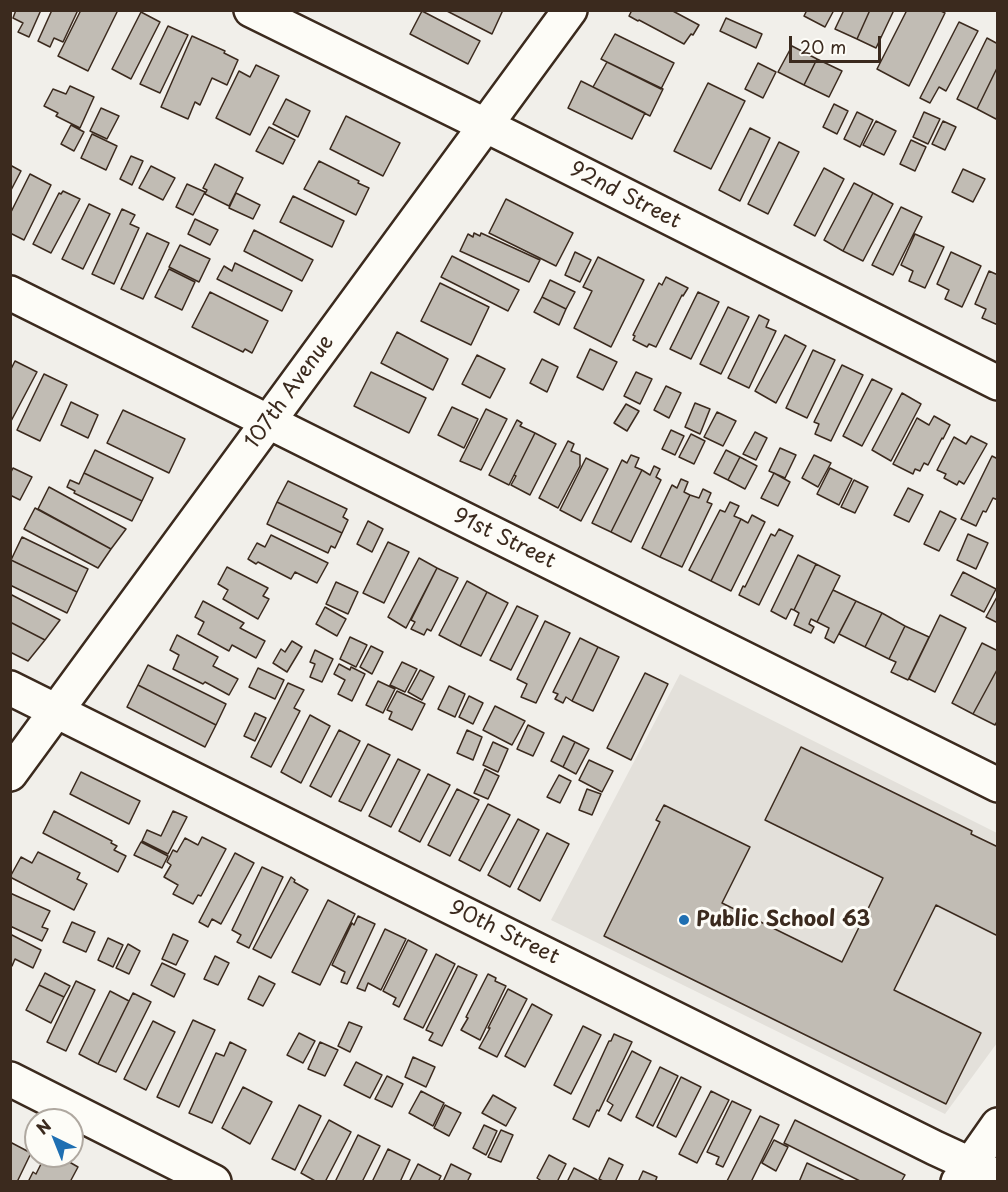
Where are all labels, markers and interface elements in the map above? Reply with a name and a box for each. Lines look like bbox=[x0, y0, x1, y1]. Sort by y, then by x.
scale bar bbox=[792, 24, 884, 62]
text: 20 m bbox=[800, 33, 846, 60]
street label: 92nd Street bbox=[565, 157, 685, 235]
street label: 107th Avenue bbox=[240, 330, 340, 454]
street label: 91st Street bbox=[449, 503, 559, 575]
street label: 90th Street bbox=[445, 896, 563, 970]
place label: Public School 63 bbox=[696, 907, 870, 933]
marker: Public School 63 bbox=[677, 913, 691, 927]
north arrow bbox=[24, 1108, 84, 1168]
text: N bbox=[30, 1113, 56, 1139]

